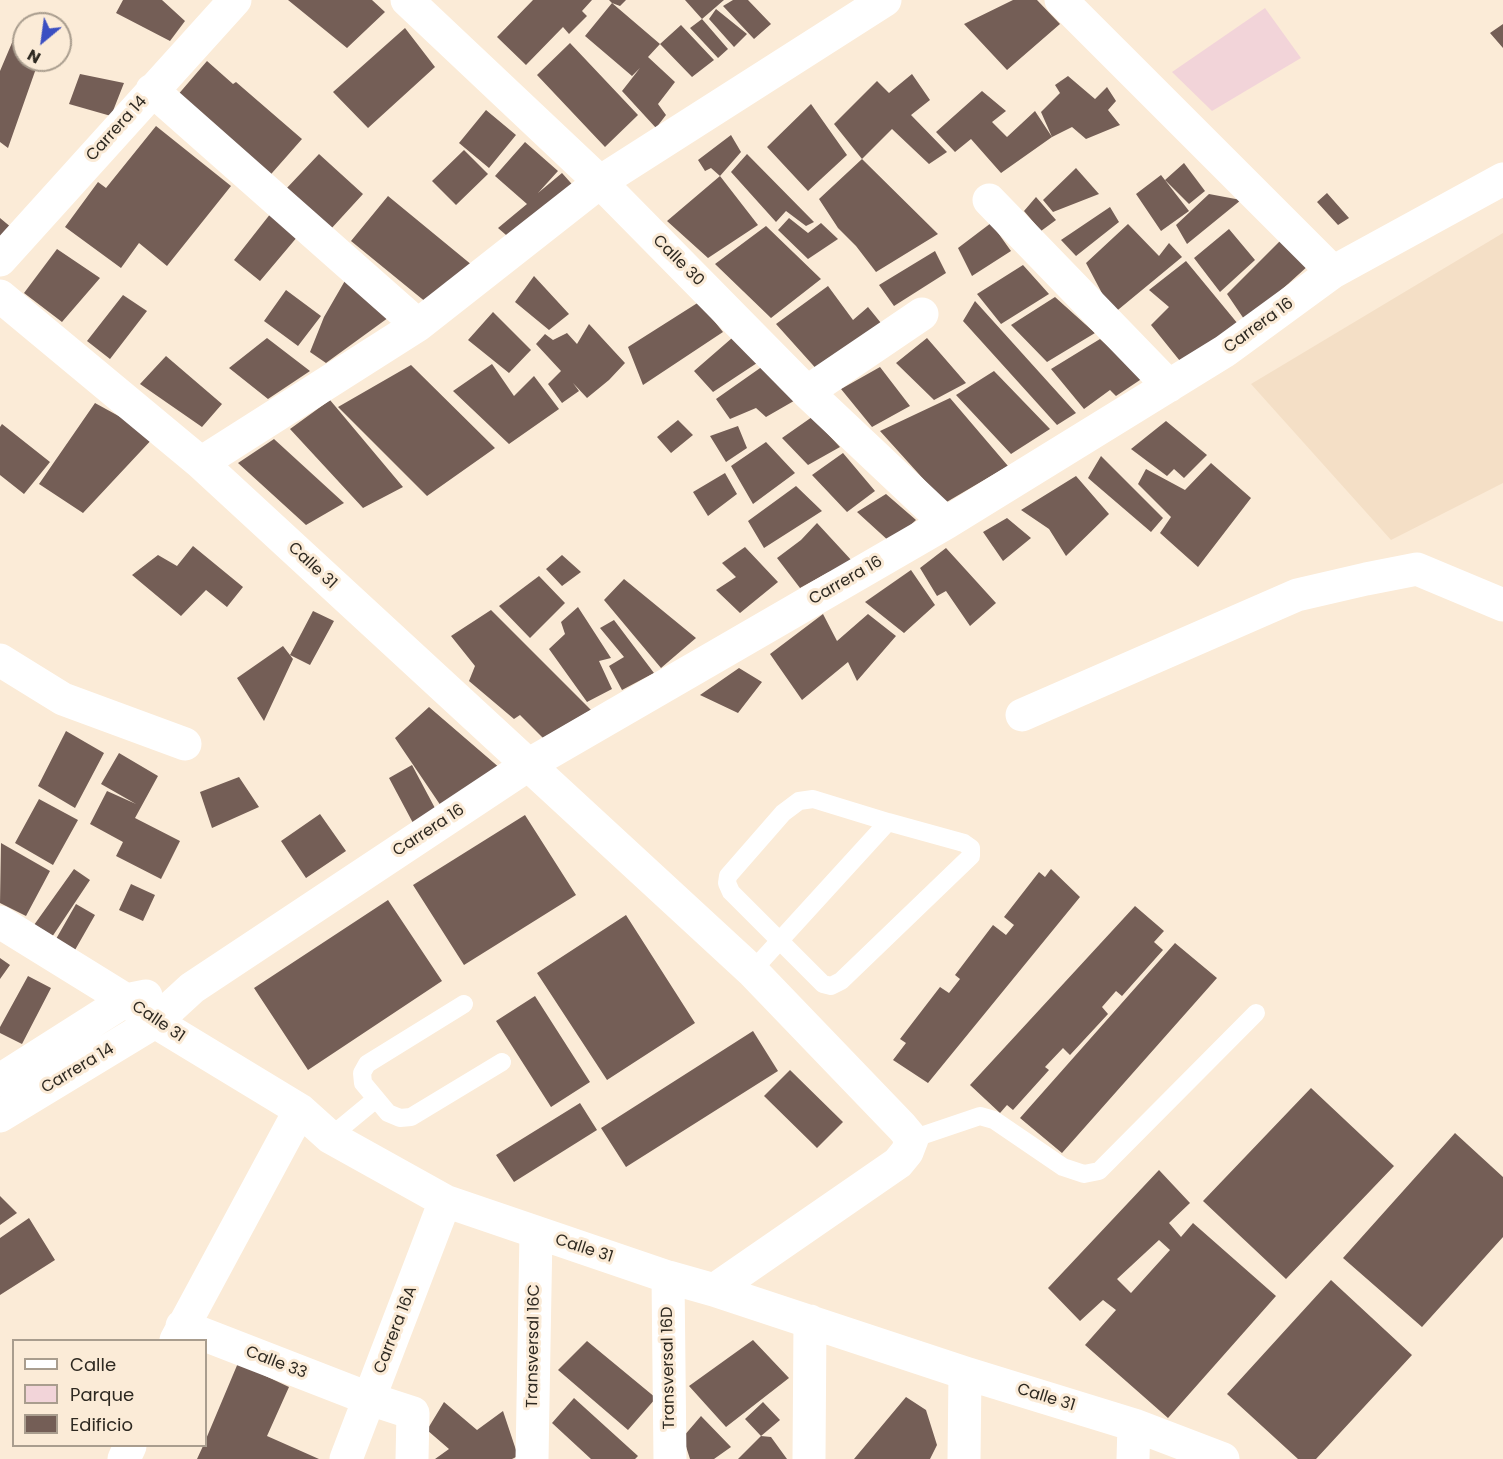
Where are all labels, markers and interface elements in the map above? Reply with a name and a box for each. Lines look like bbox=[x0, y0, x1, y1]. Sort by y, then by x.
north arrow bbox=[12, 12, 72, 72]
text: N bbox=[23, 43, 45, 69]
street label: Carrera 14 bbox=[83, 92, 151, 166]
street label: Calle 30 bbox=[648, 231, 708, 291]
street label: Carrera 16 bbox=[1220, 294, 1298, 358]
street label: Calle 31 bbox=[284, 539, 340, 593]
street label: Carrera 16 bbox=[806, 552, 886, 610]
street label: Carrera 16 bbox=[390, 801, 468, 861]
street label: Calle 31 bbox=[128, 997, 188, 1047]
street label: Carrera 14 bbox=[38, 1040, 118, 1098]
street label: Calle 31 bbox=[553, 1231, 615, 1267]
street label: Carrera 16A bbox=[371, 1284, 421, 1376]
street label: Transversal 16C bbox=[523, 1284, 545, 1408]
street label: Transversal 16D bbox=[658, 1306, 680, 1430]
legend bbox=[12, 1339, 207, 1447]
street label: Calle 33 bbox=[243, 1343, 309, 1383]
text: Calle bbox=[70, 1352, 116, 1377]
street label: Calle 31 bbox=[1015, 1380, 1077, 1416]
text: Parque bbox=[70, 1382, 134, 1407]
text: Edificio bbox=[70, 1412, 133, 1437]

